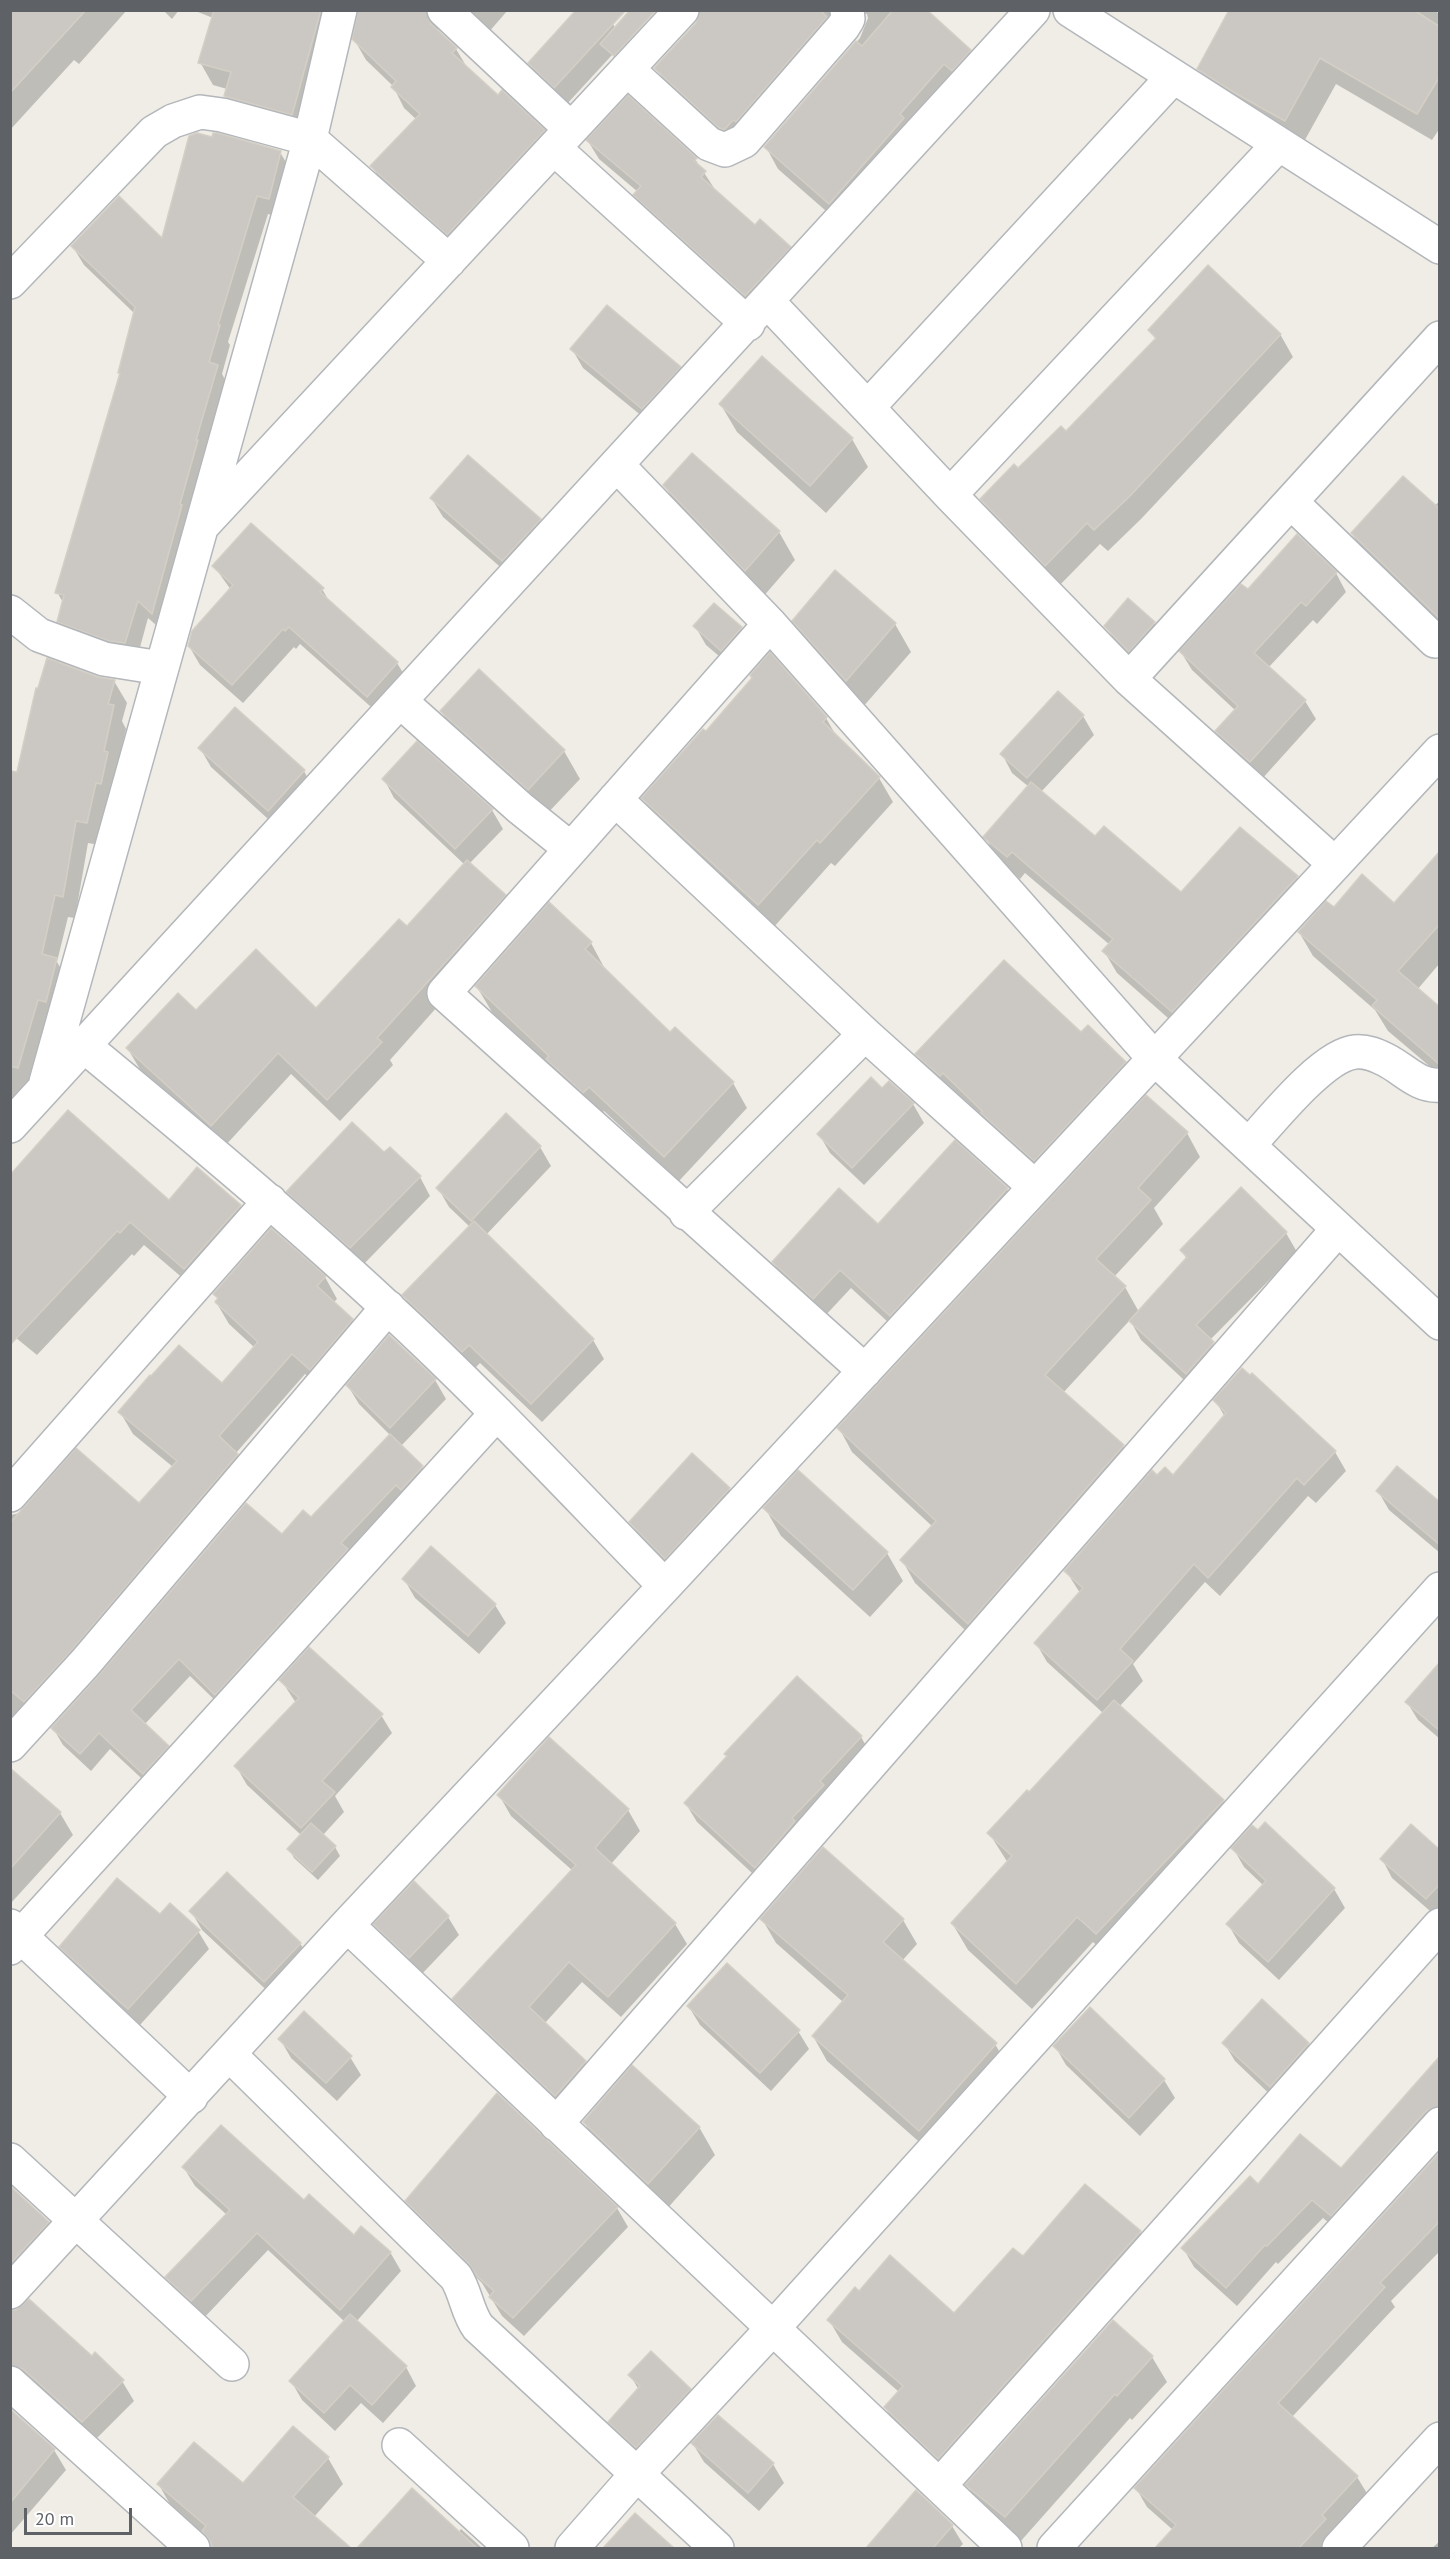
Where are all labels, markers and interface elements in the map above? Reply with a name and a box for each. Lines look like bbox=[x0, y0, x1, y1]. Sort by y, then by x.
scale bar bbox=[27, 2496, 135, 2534]
text: 20 m bbox=[35, 2507, 74, 2530]

